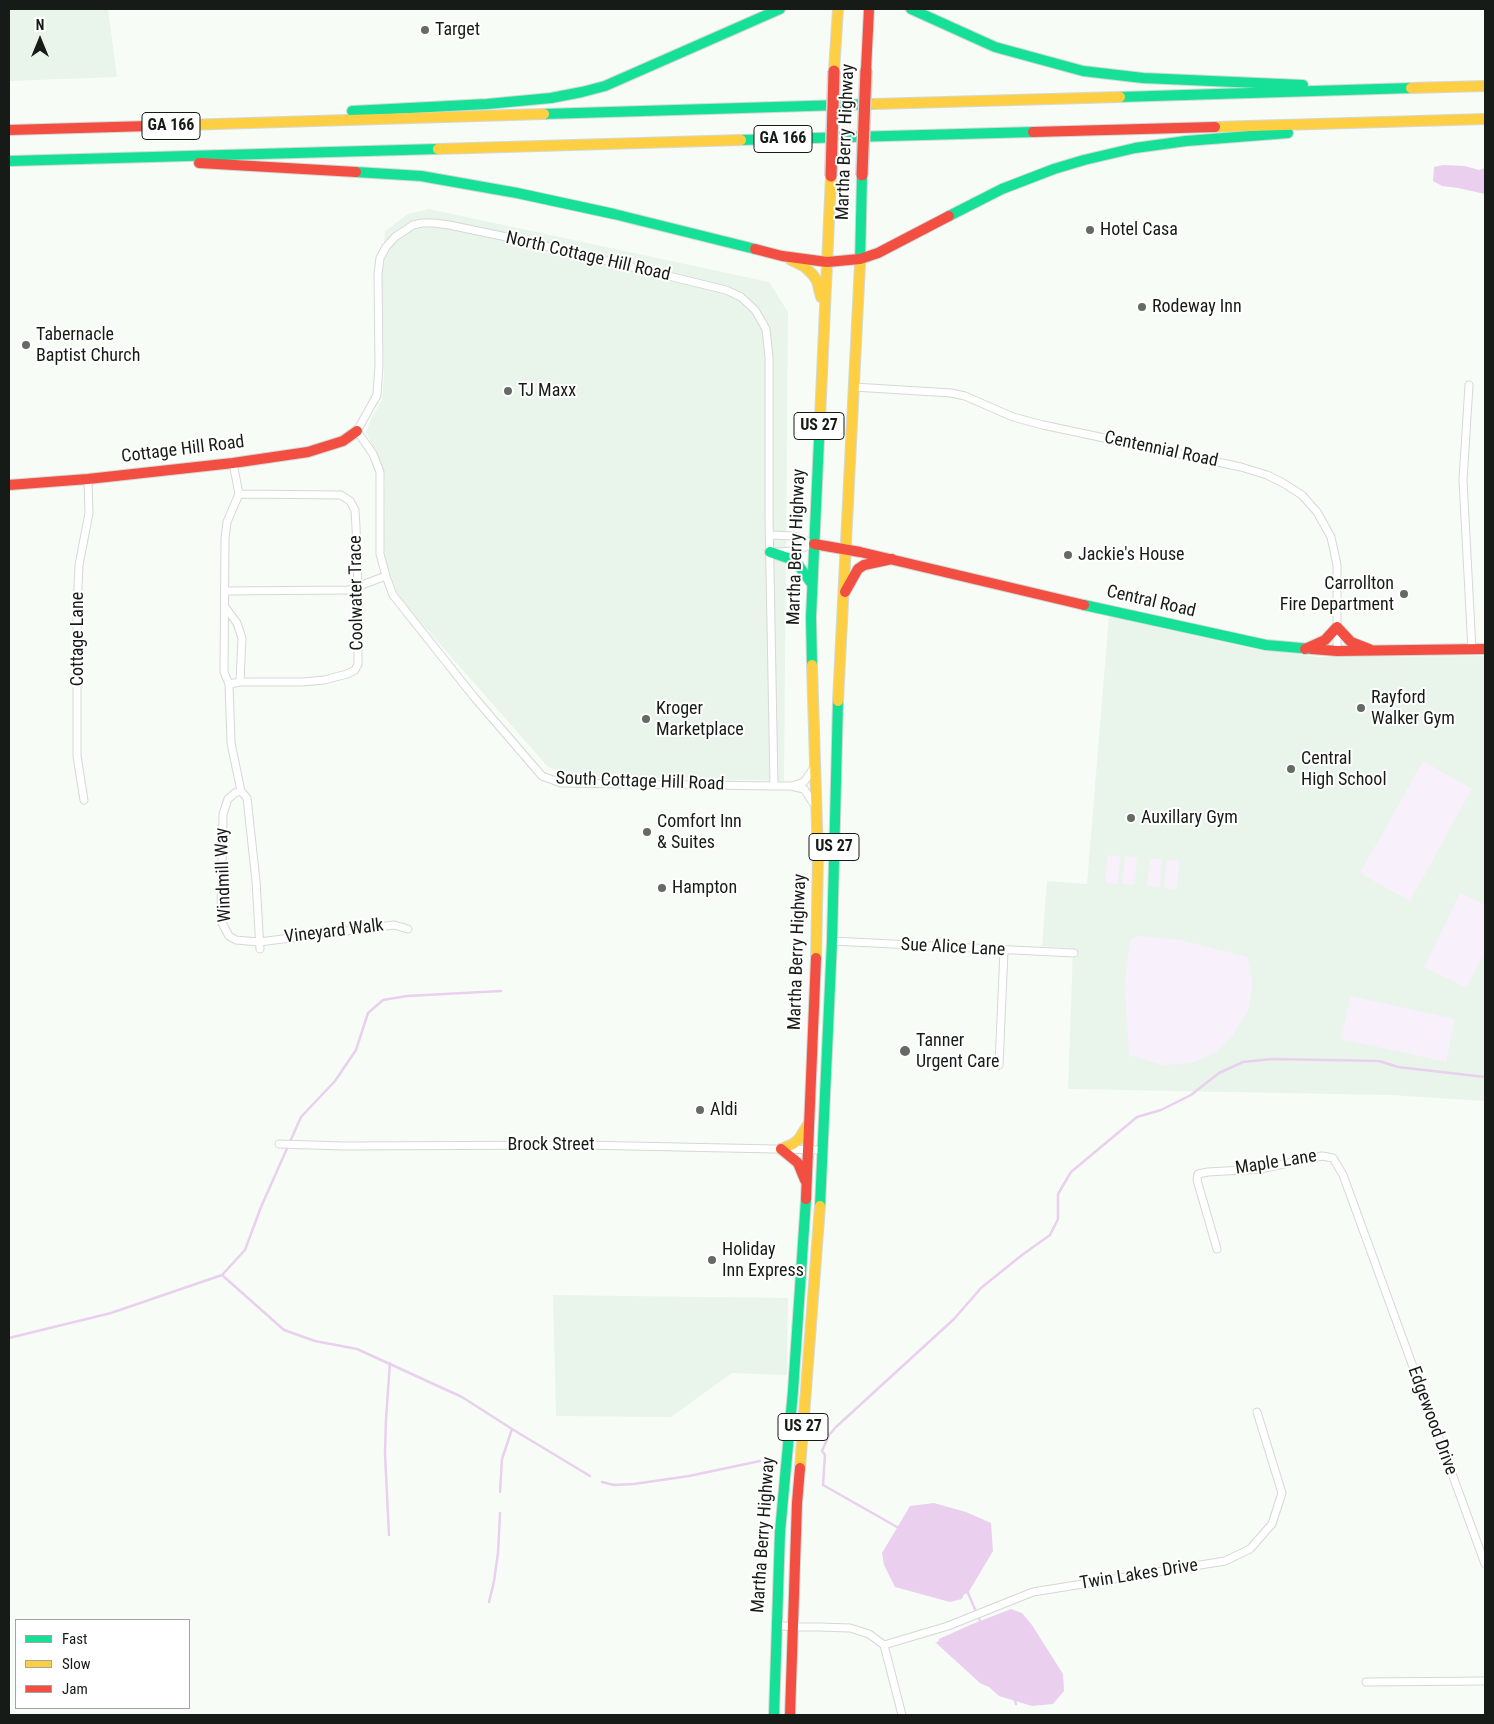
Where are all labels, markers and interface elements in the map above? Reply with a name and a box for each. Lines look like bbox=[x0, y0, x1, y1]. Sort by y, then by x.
north arrow bbox=[15, 15, 65, 65]
text: N bbox=[36, 17, 44, 33]
place label: Target bbox=[435, 19, 480, 41]
marker: Target bbox=[419, 24, 431, 36]
street label: Martha Berry Highway bbox=[832, 63, 860, 221]
road number: GA 166 bbox=[142, 112, 200, 140]
road number: GA 166 bbox=[754, 126, 812, 152]
place label: Hotel Casa bbox=[1100, 219, 1178, 241]
marker: Hotel Casa bbox=[1084, 224, 1096, 236]
street label: North Cottage Hill Road bbox=[504, 228, 672, 286]
place label: Rodeway Inn bbox=[1152, 296, 1242, 318]
marker: Rodeway Inn bbox=[1136, 301, 1148, 313]
place label: Tabernacle Baptist Church bbox=[36, 324, 140, 366]
marker: Tabernacle Baptist Church bbox=[20, 339, 32, 351]
place label: TJ Maxx bbox=[518, 380, 576, 402]
marker: TJ Maxx bbox=[502, 385, 514, 397]
road number: US 27 bbox=[794, 412, 844, 440]
street label: Centennial Road bbox=[1102, 427, 1220, 473]
street label: Cottage Hill Road bbox=[120, 432, 246, 468]
street label: Martha Berry Highway bbox=[783, 468, 811, 626]
street label: Coolwater Trace bbox=[345, 535, 369, 651]
place label: Jackie's House bbox=[1078, 544, 1185, 566]
marker: Jackie's House bbox=[1062, 549, 1074, 561]
place label: Carrollton Fire Department bbox=[1280, 573, 1394, 616]
street label: Central Road bbox=[1104, 581, 1198, 623]
marker: Carrollton Fire Department bbox=[1398, 588, 1410, 600]
street label: Cottage Lane bbox=[67, 592, 89, 686]
place label: Rayford Walker Gym bbox=[1371, 687, 1455, 730]
place label: Kroger Marketplace bbox=[656, 698, 744, 741]
marker: Rayford Walker Gym bbox=[1355, 702, 1367, 714]
marker: Kroger Marketplace bbox=[640, 713, 652, 725]
place label: Central High School bbox=[1301, 748, 1387, 791]
marker: Central High School bbox=[1285, 763, 1297, 775]
street label: South Cottage Hill Road bbox=[555, 768, 725, 796]
place label: Auxillary Gym bbox=[1141, 807, 1238, 829]
place label: Comfort Inn & Suites bbox=[657, 811, 742, 854]
marker: Auxillary Gym bbox=[1125, 812, 1137, 824]
marker: Comfort Inn & Suites bbox=[641, 826, 653, 838]
street label: Windmill Way bbox=[212, 827, 236, 923]
road number: US 27 bbox=[809, 834, 859, 860]
street label: Martha Berry Highway bbox=[784, 873, 812, 1031]
place label: Hampton bbox=[672, 877, 737, 899]
marker: Hampton bbox=[656, 882, 668, 894]
street label: Vineyard Walk bbox=[283, 915, 385, 949]
street label: Sue Alice Lane bbox=[900, 934, 1006, 962]
place label: Tanner Urgent Care bbox=[916, 1030, 999, 1072]
marker: Tanner Urgent Care bbox=[898, 1044, 912, 1058]
place label: Aldi bbox=[710, 1099, 738, 1121]
marker: Aldi bbox=[694, 1104, 706, 1116]
street label: Brock Street bbox=[508, 1134, 594, 1156]
street label: Maple Lane bbox=[1234, 1146, 1318, 1180]
place label: Holiday Inn Express bbox=[722, 1239, 804, 1282]
marker: Holiday Inn Express bbox=[706, 1254, 718, 1266]
street label: Edgewood Drive bbox=[1402, 1364, 1462, 1478]
road number: US 27 bbox=[778, 1414, 828, 1440]
street label: Martha Berry Highway bbox=[748, 1456, 780, 1614]
street label: Twin Lakes Drive bbox=[1078, 1555, 1200, 1595]
legend bbox=[15, 1619, 190, 1709]
text: Fast bbox=[62, 1630, 87, 1648]
text: Slow bbox=[62, 1655, 91, 1673]
text: Jam bbox=[62, 1680, 88, 1698]

